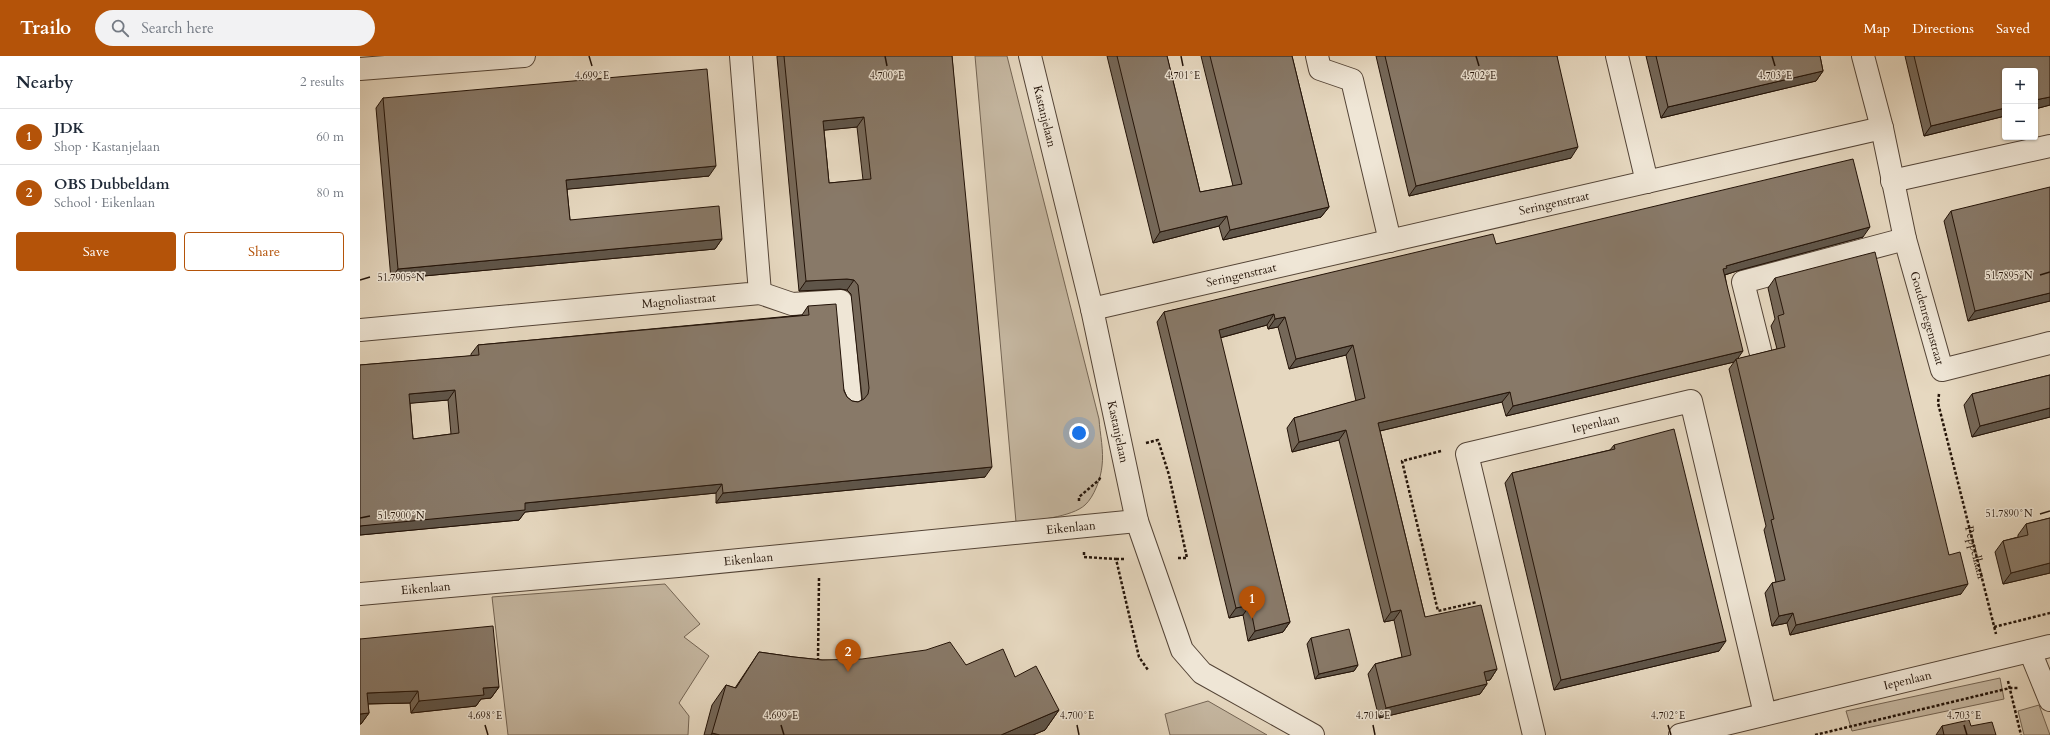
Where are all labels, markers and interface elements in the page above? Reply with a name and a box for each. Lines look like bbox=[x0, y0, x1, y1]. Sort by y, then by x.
search box bbox=[95, 10, 375, 46]
text: Trailo bbox=[20, 15, 71, 41]
icon: search bbox=[109, 17, 131, 39]
text: Search here bbox=[141, 18, 214, 38]
text: Map bbox=[1864, 19, 1890, 38]
text: Directions bbox=[1912, 19, 1974, 38]
text: Saved bbox=[1996, 19, 2030, 38]
map controls bbox=[2002, 68, 2038, 140]
button: + bbox=[2002, 68, 2038, 104]
text: 4.699°E bbox=[575, 69, 609, 83]
text: 4.700°E bbox=[870, 69, 904, 83]
text: 4.701°E bbox=[1166, 69, 1200, 83]
text: 4.702°E bbox=[1462, 69, 1496, 83]
text: 4.703°E bbox=[1758, 69, 1792, 83]
text: Nearby bbox=[16, 71, 73, 94]
text: 2 results bbox=[300, 73, 344, 91]
street label: Kastanjelaan bbox=[1029, 84, 1060, 149]
button: − bbox=[2002, 104, 2038, 140]
text: JDK bbox=[54, 118, 85, 138]
text: 1 bbox=[26, 128, 32, 146]
text: 60 m bbox=[316, 128, 344, 146]
text: Shop · Kastanjelaan bbox=[54, 138, 160, 156]
text: OBS Dubbeldam bbox=[54, 174, 170, 194]
text: 2 bbox=[26, 184, 32, 202]
text: 80 m bbox=[316, 184, 344, 202]
street label: Seringenstraat bbox=[1517, 187, 1591, 219]
text: School · Eikenlaan bbox=[54, 194, 155, 212]
button: Save bbox=[16, 232, 176, 271]
button: Share bbox=[184, 232, 344, 271]
street label: Seringenstraat bbox=[1205, 259, 1278, 291]
street label: Goudenregenstraat bbox=[1907, 269, 1948, 367]
text: 51.7895°N bbox=[1986, 269, 2033, 283]
text: 51.7905°N bbox=[378, 271, 425, 285]
street label: Magnoliastraat bbox=[641, 289, 717, 312]
street label: Kastanjelaan bbox=[1104, 399, 1132, 464]
street label: Iepenlaan bbox=[1570, 410, 1621, 437]
your location bbox=[1069, 423, 1089, 443]
text: 51.7890°N bbox=[1986, 507, 2033, 521]
text: 51.7900°N bbox=[378, 509, 425, 523]
street label: Eikenlaan bbox=[1045, 517, 1097, 538]
street label: Peppellaan bbox=[1961, 524, 1990, 581]
street label: Eikenlaan bbox=[723, 549, 774, 569]
street label: Eikenlaan bbox=[400, 578, 451, 598]
pin: 1 bbox=[1239, 586, 1265, 619]
pin: 2 bbox=[835, 639, 861, 672]
street label: Iepenlaan bbox=[1882, 667, 1933, 694]
text: 4.698°E bbox=[468, 709, 502, 723]
text: 4.699°E bbox=[764, 709, 798, 723]
text: 4.700°E bbox=[1060, 709, 1094, 723]
text: 4.701°E bbox=[1356, 709, 1390, 723]
text: 4.702°E bbox=[1651, 709, 1685, 723]
text: 4.703°E bbox=[1947, 709, 1981, 723]

